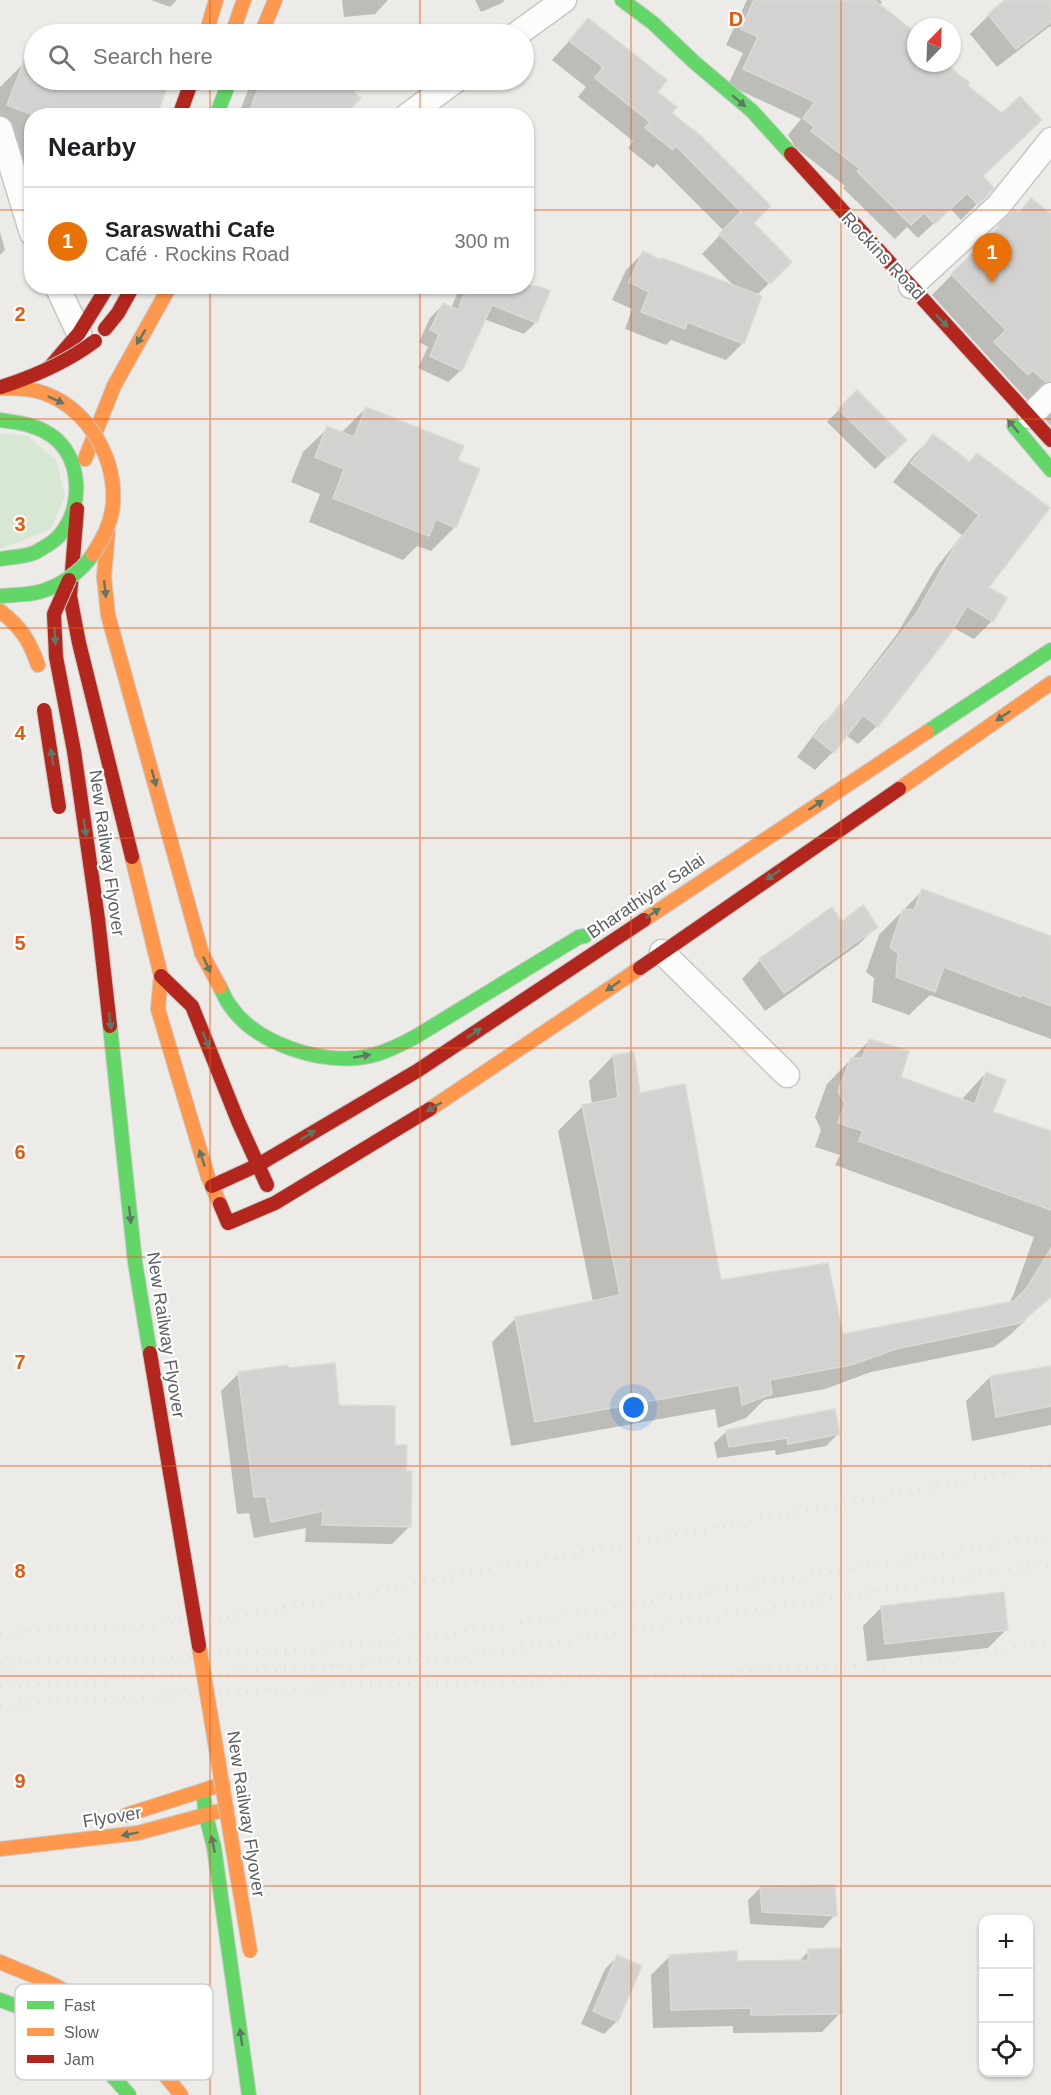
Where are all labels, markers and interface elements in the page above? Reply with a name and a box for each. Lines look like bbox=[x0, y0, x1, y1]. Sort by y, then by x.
text: D bbox=[729, 8, 743, 30]
north arrow bbox=[907, 18, 961, 72]
search box bbox=[24, 24, 534, 90]
icon: search bbox=[45, 41, 78, 74]
text: Search here bbox=[93, 44, 213, 69]
one-way arrow bbox=[731, 94, 747, 107]
text: Nearby bbox=[48, 132, 136, 162]
street label: Rockins Road bbox=[837, 208, 929, 304]
text: Saraswathi Cafe bbox=[105, 217, 275, 242]
text: 1 bbox=[62, 230, 73, 252]
text: 300 m bbox=[454, 230, 510, 252]
pin: 1 bbox=[972, 234, 1012, 283]
text: Café · Rockins Road bbox=[105, 243, 290, 265]
text: 2 bbox=[14, 303, 26, 325]
one-way arrow bbox=[935, 313, 949, 327]
one-way arrow bbox=[135, 329, 146, 345]
one-way arrow bbox=[48, 395, 65, 404]
one-way arrow bbox=[1007, 419, 1020, 434]
text: 3 bbox=[14, 513, 26, 535]
one-way arrow bbox=[100, 580, 110, 599]
one-way arrow bbox=[50, 626, 59, 645]
one-way arrow bbox=[995, 710, 1011, 722]
text: 4 bbox=[14, 722, 26, 744]
one-way arrow bbox=[47, 747, 56, 766]
street label: New Railway Flyover bbox=[85, 768, 129, 938]
one-way arrow bbox=[149, 769, 159, 787]
one-way arrow bbox=[808, 800, 824, 811]
one-way arrow bbox=[81, 819, 90, 838]
street label: Bharathiyar Salai bbox=[584, 849, 708, 943]
one-way arrow bbox=[766, 869, 782, 881]
one-way arrow bbox=[645, 907, 661, 919]
text: 5 bbox=[14, 932, 26, 954]
one-way arrow bbox=[203, 957, 212, 974]
one-way arrow bbox=[606, 980, 621, 992]
one-way arrow bbox=[105, 1012, 115, 1031]
one-way arrow bbox=[466, 1028, 482, 1039]
one-way arrow bbox=[202, 1031, 211, 1049]
one-way arrow bbox=[353, 1052, 372, 1061]
one-way arrow bbox=[426, 1102, 442, 1113]
one-way arrow bbox=[300, 1130, 316, 1141]
text: 6 bbox=[14, 1141, 26, 1163]
one-way arrow bbox=[197, 1149, 206, 1167]
one-way arrow bbox=[125, 1206, 135, 1225]
street label: New Railway Flyover bbox=[143, 1250, 189, 1420]
text: 7 bbox=[14, 1351, 26, 1373]
your location bbox=[619, 1393, 648, 1422]
text: 8 bbox=[14, 1560, 26, 1582]
street label: New Railway Flyover bbox=[223, 1729, 269, 1899]
text: 9 bbox=[14, 1770, 26, 1792]
street label: Flyover bbox=[81, 1803, 143, 1831]
one-way arrow bbox=[121, 1830, 140, 1839]
one-way arrow bbox=[208, 1834, 217, 1853]
map controls bbox=[979, 1915, 1033, 2077]
button: + bbox=[979, 1915, 1033, 1969]
button: − bbox=[979, 1969, 1033, 2023]
legend bbox=[15, 1984, 213, 2080]
text: Fast bbox=[64, 1997, 96, 2014]
button: locate bbox=[979, 2023, 1033, 2077]
text: Slow bbox=[64, 2024, 99, 2041]
one-way arrow bbox=[237, 2027, 246, 2046]
text: Jam bbox=[64, 2051, 94, 2068]

